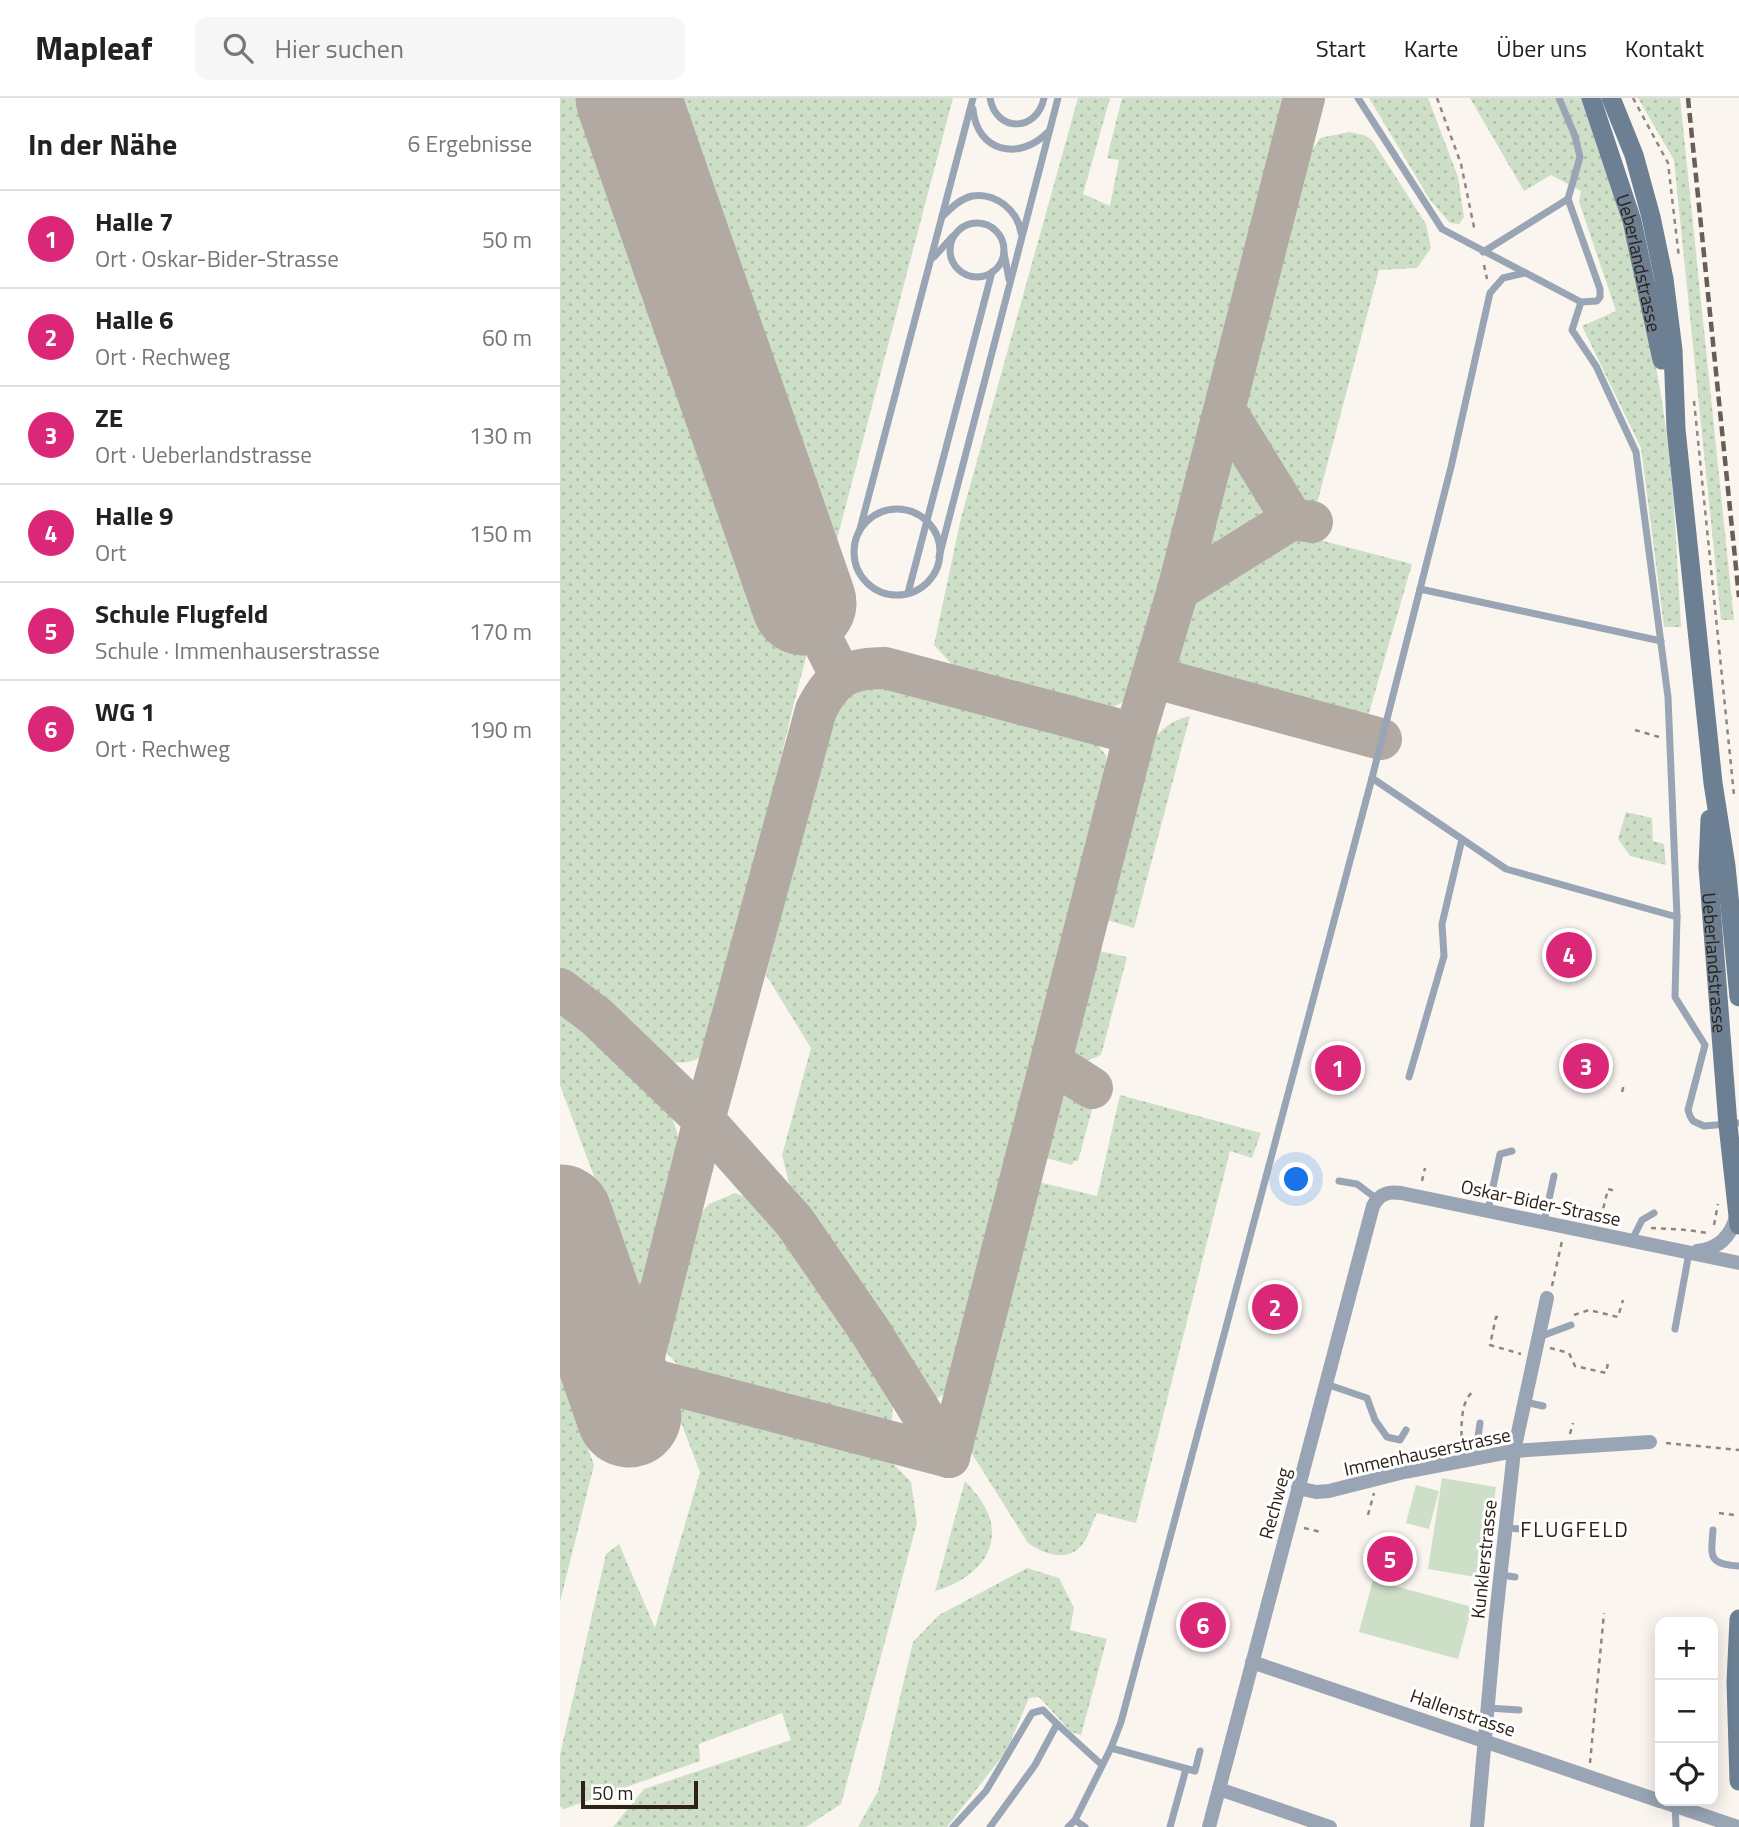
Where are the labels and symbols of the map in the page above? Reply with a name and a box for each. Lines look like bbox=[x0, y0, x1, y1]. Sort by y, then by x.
street label: Ueberlandstrasse bbox=[1609, 190, 1670, 334]
street label: Ueberlandstrasse bbox=[1696, 891, 1735, 1034]
pin: 4 bbox=[1546, 929, 1592, 981]
pin: 3 bbox=[1563, 1040, 1609, 1092]
pin: 1 bbox=[1315, 1042, 1361, 1094]
your location bbox=[1279, 1162, 1313, 1196]
street label: Oskar-Bider-Strasse bbox=[1458, 1171, 1624, 1233]
pin: 2 bbox=[1252, 1281, 1298, 1333]
street label: Immenhauserstrasse bbox=[1341, 1419, 1513, 1483]
street label: Rechweg bbox=[1251, 1464, 1298, 1542]
street label: Kunklerstrasse bbox=[1462, 1498, 1504, 1620]
district label: FLUGFELD bbox=[1520, 1513, 1630, 1545]
pin: 5 bbox=[1367, 1533, 1413, 1585]
pin: 6 bbox=[1180, 1599, 1226, 1651]
street label: Hallenstrasse bbox=[1406, 1680, 1520, 1744]
scale bar bbox=[581, 1778, 698, 1810]

